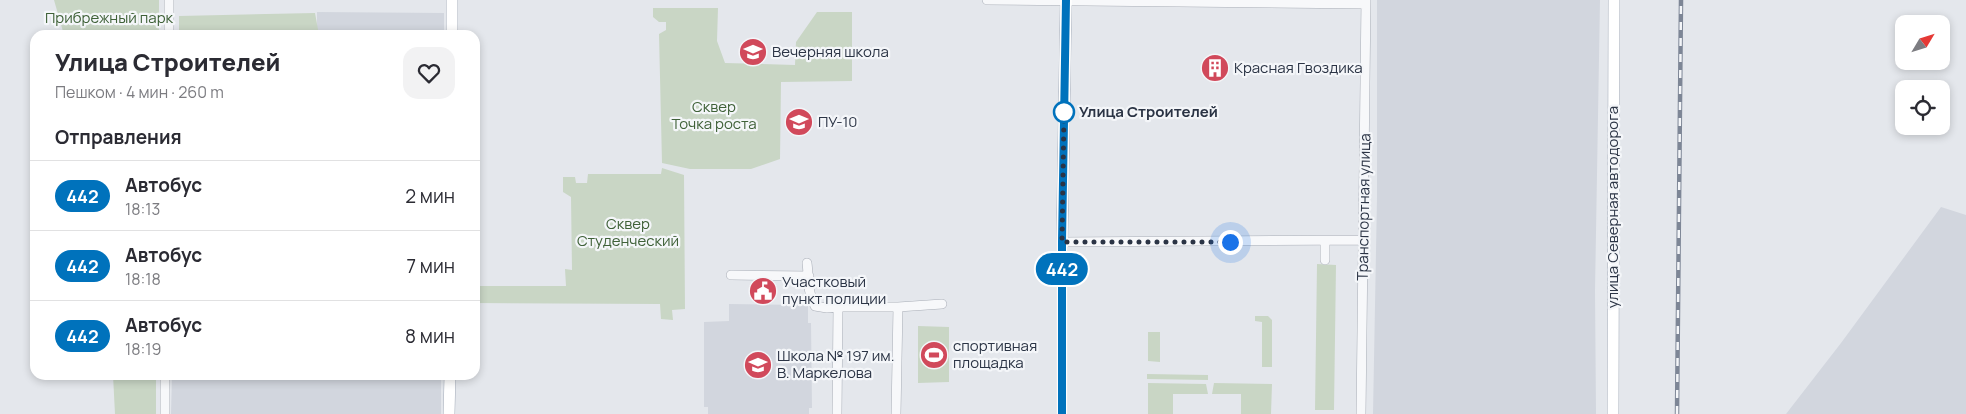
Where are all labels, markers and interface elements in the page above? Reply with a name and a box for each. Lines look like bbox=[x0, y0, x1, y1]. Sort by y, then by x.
park label: Прибрежный парк bbox=[45, 7, 174, 28]
north arrow bbox=[1895, 15, 1950, 70]
map controls bbox=[1895, 15, 1950, 135]
school or university icon: Вечерняя школа bbox=[738, 37, 768, 67]
place label: Вечерняя школа bbox=[772, 41, 889, 62]
text: Улица Строителей bbox=[55, 45, 280, 78]
button: heart bbox=[403, 47, 455, 99]
building icon: Красная Гвоздика bbox=[1200, 53, 1230, 83]
place label: Красная Гвоздика bbox=[1234, 57, 1363, 78]
button: locate bbox=[1895, 80, 1950, 135]
text: Пешком · 4 мин · 260 m bbox=[55, 81, 224, 103]
park label: Сквер Точка роста bbox=[671, 96, 757, 134]
marker: Улица Строителей bbox=[1053, 101, 1075, 123]
place label: Улица Строителей bbox=[1079, 101, 1218, 122]
street label: улица Северная автодорога bbox=[1602, 106, 1623, 308]
school or university icon: ПУ-10 bbox=[784, 107, 814, 137]
place label: ПУ-10 bbox=[818, 111, 858, 132]
text: Отправления bbox=[55, 124, 182, 150]
street label: Транспортная улица bbox=[1352, 133, 1375, 281]
text: Автобус bbox=[125, 172, 202, 198]
text: 2 мин bbox=[405, 183, 455, 209]
text: 442 bbox=[66, 184, 99, 208]
text: 18:13 bbox=[125, 198, 160, 220]
park label: Сквер Студенческий bbox=[577, 213, 679, 251]
your location bbox=[1218, 230, 1243, 255]
text: Автобус bbox=[125, 242, 202, 268]
text: 7 мин bbox=[406, 253, 455, 279]
line badge: 442 bbox=[1033, 253, 1091, 285]
text: 442 bbox=[66, 254, 99, 278]
text: 442 bbox=[1046, 257, 1078, 281]
text: 18:18 bbox=[125, 268, 161, 290]
place label: Участковый пункт полиции bbox=[782, 271, 886, 309]
public building icon: Участковый пункт полиции bbox=[748, 276, 778, 306]
text: Автобус bbox=[125, 312, 202, 338]
text: 8 мин bbox=[405, 323, 455, 349]
text: 442 bbox=[66, 324, 99, 348]
place label: спортивная площадка bbox=[953, 335, 1037, 373]
text: 18:19 bbox=[125, 338, 161, 360]
sports icon: спортивная площадка bbox=[919, 340, 949, 370]
place label: Школа № 197 им. В. Маркелова bbox=[777, 345, 895, 383]
school or university icon: Школа № 197 им. В. Маркелова bbox=[743, 350, 773, 380]

